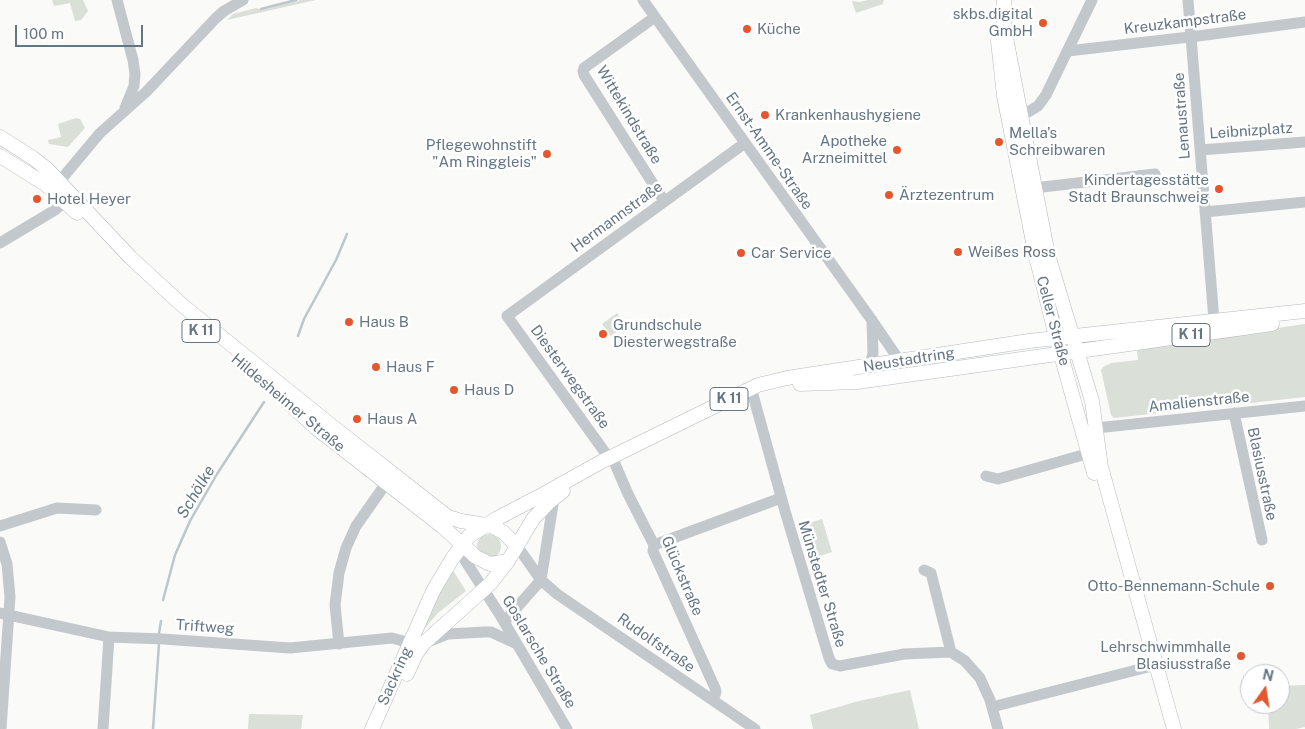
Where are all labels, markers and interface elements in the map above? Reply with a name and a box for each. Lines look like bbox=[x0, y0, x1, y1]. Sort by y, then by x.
place label: skbs.digital GmbH bbox=[953, 5, 1033, 40]
street label: Kreuzkampstraße bbox=[1123, 6, 1247, 38]
scale bar bbox=[18, 15, 145, 47]
marker: skbs.digital GmbH bbox=[1037, 17, 1049, 29]
place label: Küche bbox=[757, 20, 801, 38]
marker: Küche bbox=[741, 23, 753, 35]
text: 100 m bbox=[23, 25, 64, 42]
street label: Wittekindstraße bbox=[593, 63, 665, 167]
street label: Lenaustraße bbox=[1170, 72, 1194, 160]
street label: Ernst-Amme-Straße bbox=[722, 89, 816, 213]
place label: Krankenhaushygiene bbox=[775, 106, 921, 124]
marker: Krankenhaushygiene bbox=[759, 109, 771, 121]
street label: Leibnizplatz bbox=[1209, 119, 1293, 143]
place label: Mella's Schreibwaren bbox=[1009, 124, 1105, 159]
place label: Apotheke Arzneimittel bbox=[802, 132, 887, 167]
place label: Pflegewohnstift "Am Ringgleis" bbox=[426, 136, 537, 171]
marker: Mella's Schreibwaren bbox=[993, 136, 1005, 148]
marker: Apotheke Arzneimittel bbox=[891, 144, 903, 156]
marker: Pflegewohnstift "Am Ringgleis" bbox=[541, 148, 553, 160]
place label: Kindertagesstätte Stadt Braunschweig bbox=[1068, 171, 1209, 206]
street label: Hermannstraße bbox=[568, 178, 666, 256]
marker: Kindertagesstätte Stadt Braunschweig bbox=[1213, 183, 1225, 195]
place label: Ärztezentrum bbox=[899, 186, 994, 204]
marker: Ärztezentrum bbox=[883, 189, 895, 201]
place label: Hotel Heyer bbox=[47, 190, 131, 208]
marker: Hotel Heyer bbox=[31, 193, 43, 205]
place label: Weißes Ross bbox=[968, 243, 1056, 261]
place label: Car Service bbox=[751, 244, 832, 262]
marker: Weißes Ross bbox=[952, 246, 964, 258]
marker: Car Service bbox=[735, 247, 747, 259]
street label: Celler Straße bbox=[1032, 274, 1074, 368]
place label: Haus B bbox=[359, 313, 409, 331]
marker: Haus B bbox=[343, 316, 355, 328]
place label: Grundschule Diesterwegstraße bbox=[613, 316, 737, 351]
road number: K 11 bbox=[182, 320, 220, 342]
street label: Diesterwegstraße bbox=[526, 322, 614, 432]
road number: K 11 bbox=[1172, 324, 1210, 346]
marker: Grundschule Diesterwegstraße bbox=[597, 328, 609, 340]
street label: Neustadtring bbox=[862, 344, 956, 376]
street label: Hildesheimer Straße bbox=[227, 350, 349, 456]
place label: Haus F bbox=[386, 358, 435, 376]
marker: Haus F bbox=[370, 361, 382, 373]
place label: Haus D bbox=[464, 381, 514, 399]
marker: Haus D bbox=[448, 384, 460, 396]
road number: K 11 bbox=[710, 388, 748, 410]
street label: Amalienstraße bbox=[1148, 388, 1250, 416]
place label: Haus A bbox=[367, 410, 417, 428]
marker: Haus A bbox=[351, 413, 363, 425]
street label: Blasiusstraße bbox=[1243, 426, 1281, 522]
water label: Schölke bbox=[173, 462, 219, 522]
street label: Münstedter Straße bbox=[794, 518, 850, 650]
street label: Glückstraße bbox=[657, 533, 707, 619]
place label: Otto-Bennemann-Schule bbox=[1088, 577, 1260, 595]
marker: Otto-Bennemann-Schule bbox=[1264, 580, 1276, 592]
street label: Goslarsche Straße bbox=[498, 592, 580, 712]
street label: Rudolfstraße bbox=[614, 610, 698, 676]
street label: Triftweg bbox=[175, 616, 235, 638]
place label: Lehrschwimmhalle Blasiusstraße bbox=[1100, 638, 1231, 673]
street label: Sackring bbox=[374, 644, 416, 708]
marker: Lehrschwimmhalle Blasiusstraße bbox=[1235, 650, 1247, 662]
north arrow bbox=[1240, 664, 1290, 714]
text: N bbox=[1261, 666, 1275, 684]

